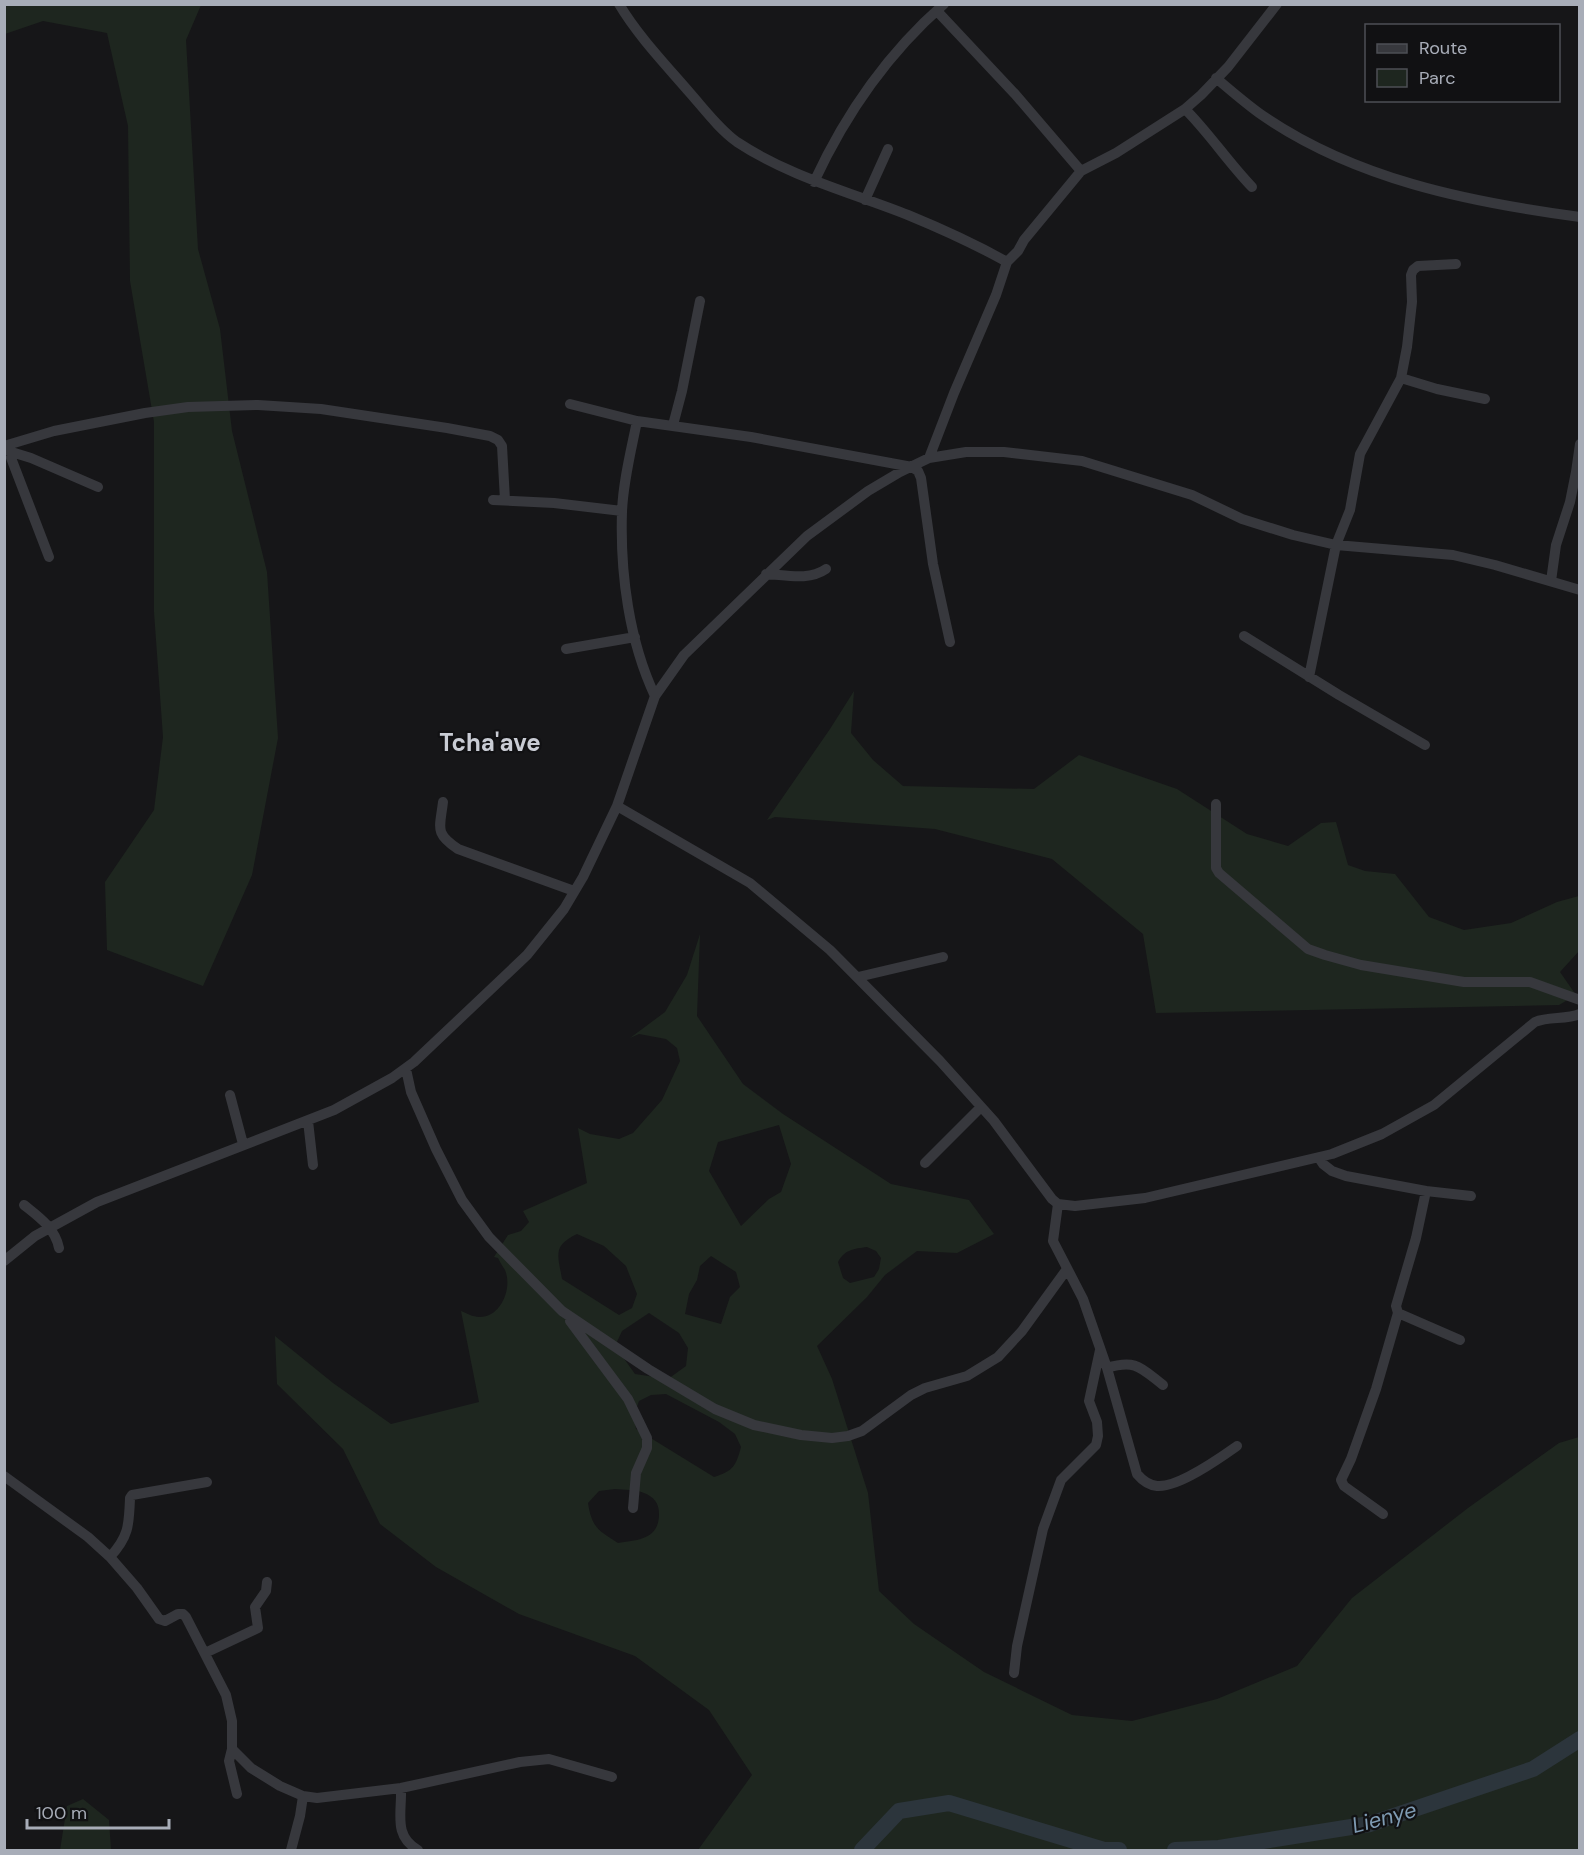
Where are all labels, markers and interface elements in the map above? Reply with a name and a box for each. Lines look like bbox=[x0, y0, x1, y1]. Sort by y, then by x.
legend bbox=[1365, 24, 1560, 102]
text: Route bbox=[1419, 36, 1467, 60]
text: Parc bbox=[1419, 66, 1455, 90]
district label: Tcha'ave bbox=[439, 727, 541, 758]
scale bar bbox=[27, 1792, 170, 1830]
water label: Lienye bbox=[1348, 1795, 1420, 1840]
text: 100 m bbox=[36, 1801, 87, 1825]

